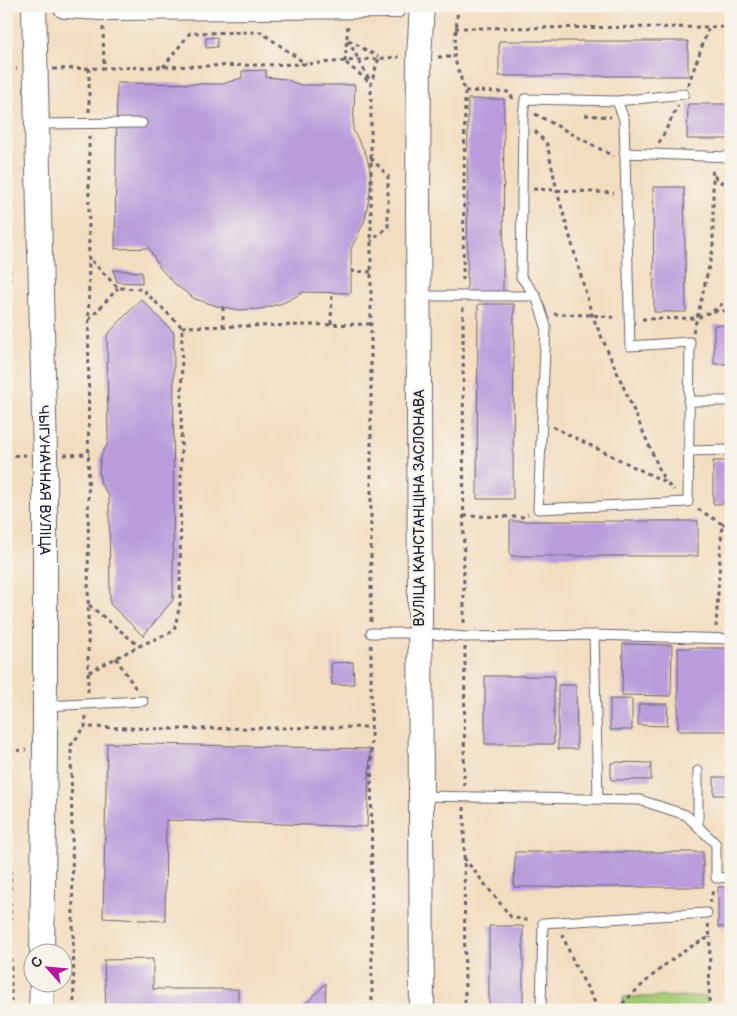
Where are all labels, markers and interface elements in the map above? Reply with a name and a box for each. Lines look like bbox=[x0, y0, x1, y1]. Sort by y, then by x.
street label: ВУЛІЦА КАНСТАНЦІНА ЗАСЛОНАВА bbox=[411, 389, 428, 626]
street label: ЧЫГУНАЧНАЯ ВУЛІЦА bbox=[35, 405, 53, 555]
north arrow bbox=[22, 944, 72, 994]
text: С bbox=[27, 954, 47, 971]

